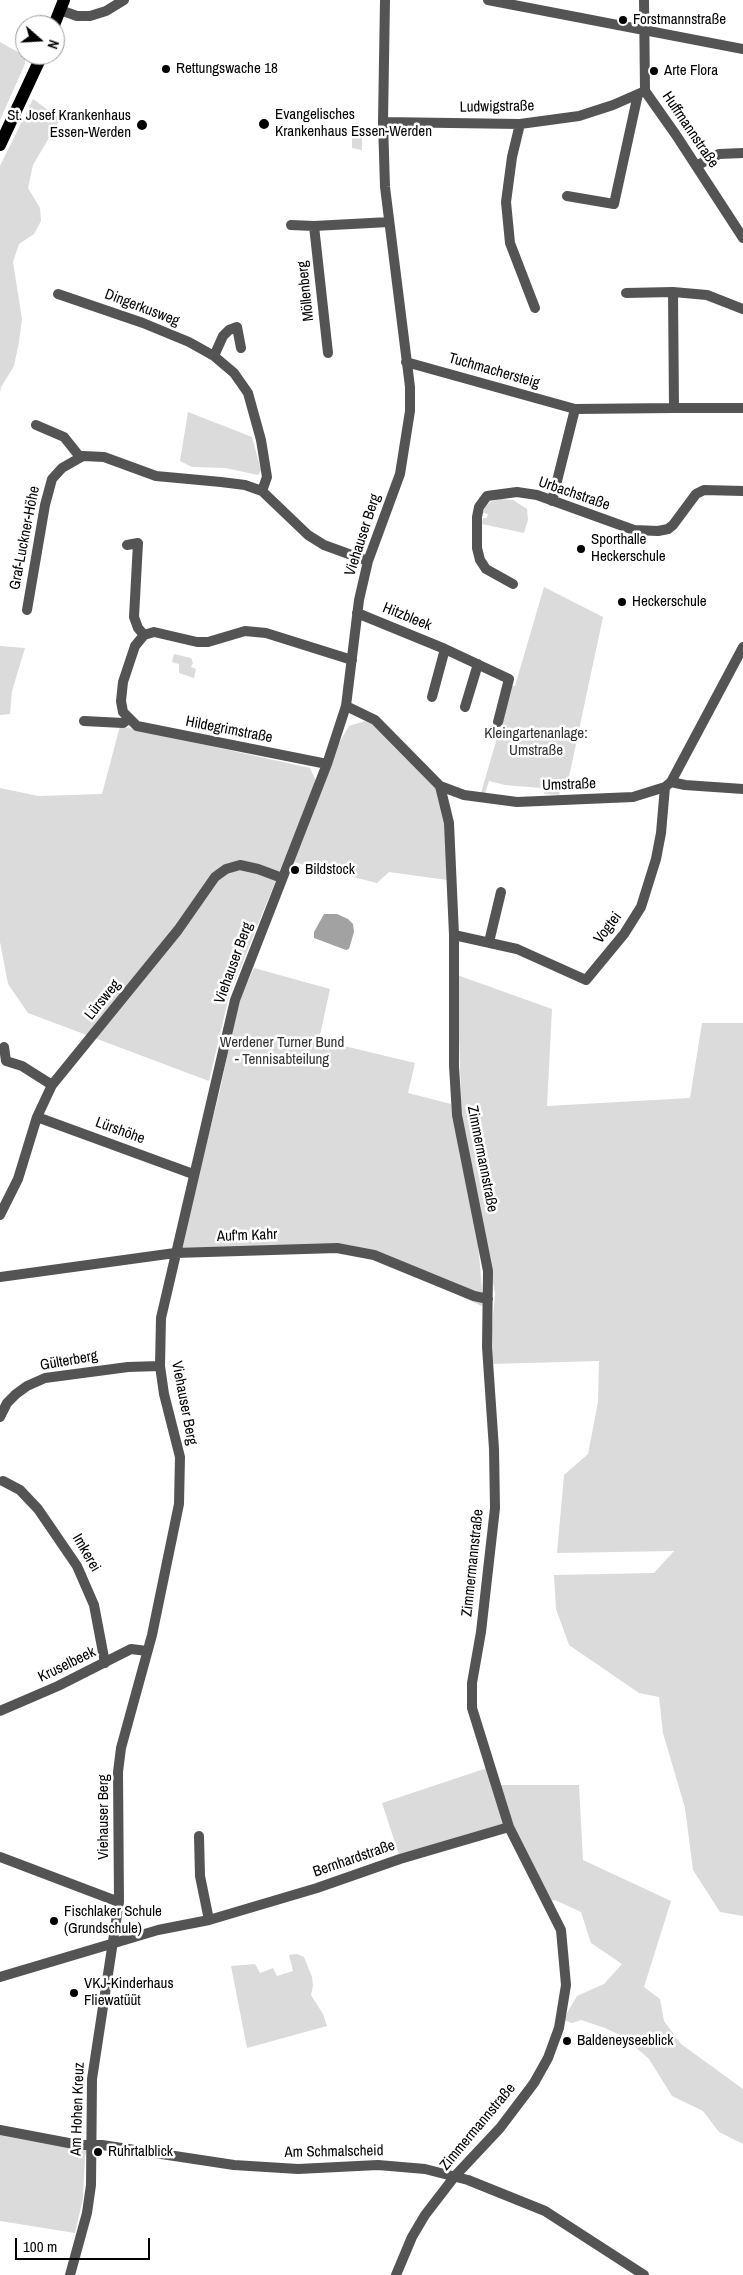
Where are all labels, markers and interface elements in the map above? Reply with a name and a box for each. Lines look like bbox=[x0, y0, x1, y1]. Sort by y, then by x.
place label: Forstmannstraße bbox=[633, 11, 726, 29]
marker: Forstmannstraße bbox=[617, 14, 629, 26]
north arrow bbox=[15, 15, 65, 65]
text: N bbox=[43, 38, 63, 51]
place label: Rettungswache 18 bbox=[176, 60, 278, 78]
place label: Arte Flora bbox=[664, 62, 718, 80]
marker: Rettungswache 18 bbox=[160, 63, 172, 75]
marker: Arte Flora bbox=[648, 65, 660, 77]
street label: Huffmannstraße bbox=[658, 89, 722, 171]
street label: Ludwigstraße bbox=[460, 97, 534, 117]
place label: Evangelisches Krankenhaus Essen-Werden bbox=[275, 106, 432, 141]
place label: St. Josef Krankenhaus Essen-Werden bbox=[7, 107, 131, 142]
marker: Evangelisches Krankenhaus Essen-Werden bbox=[257, 117, 271, 131]
marker: St. Josef Krankenhaus Essen-Werden bbox=[135, 118, 149, 132]
street label: Möllenberg bbox=[294, 260, 318, 322]
street label: Dingerkusweg bbox=[102, 286, 182, 330]
street label: Tuchmachersteig bbox=[446, 349, 542, 393]
street label: Urbachstraße bbox=[536, 473, 612, 515]
street label: Graf-Luckner-Höhe bbox=[6, 485, 44, 591]
street label: Viehauser Berg bbox=[341, 492, 385, 578]
place label: Sporthalle Heckerschule bbox=[591, 531, 666, 566]
marker: Sporthalle Heckerschule bbox=[575, 543, 587, 555]
place label: Heckerschule bbox=[632, 593, 707, 611]
marker: Heckerschule bbox=[616, 596, 628, 608]
street label: Hitzbleek bbox=[380, 599, 434, 635]
street label: Hildegrimstraße bbox=[184, 713, 274, 747]
park label: Kleingartenanlage: Umstraße bbox=[484, 725, 588, 760]
street label: Umstraße bbox=[542, 775, 596, 795]
place label: Bildstock bbox=[305, 861, 355, 879]
marker: Bildstock bbox=[289, 864, 301, 876]
street label: Vogtei bbox=[590, 909, 626, 947]
street label: Viehauser Berg bbox=[211, 920, 257, 1006]
street label: Lürsweg bbox=[81, 976, 125, 1024]
park label: Werdener Turner Bund - Tennisabteilung bbox=[220, 1034, 344, 1069]
street label: Zimmermannstraße bbox=[463, 1104, 501, 1214]
street label: Lürshöhe bbox=[93, 1114, 147, 1148]
street label: Auf'm Kahr bbox=[216, 1226, 278, 1246]
street label: Gülterberg bbox=[39, 1347, 99, 1375]
street label: Viehauser Berg bbox=[167, 1359, 201, 1447]
street label: Zimmermannstraße bbox=[458, 1508, 488, 1618]
street label: Imkerei bbox=[68, 1531, 104, 1575]
street label: Kruselbeek bbox=[35, 1643, 99, 1687]
street label: Viehauser Berg bbox=[95, 1774, 113, 1860]
street label: Bernhardstraße bbox=[311, 1837, 397, 1881]
place label: Fischlaker Schule (Grundschule) bbox=[64, 1903, 162, 1938]
marker: Fischlaker Schule (Grundschule) bbox=[48, 1915, 60, 1927]
place label: VKJ-Kinderhaus Fliewatüüt bbox=[84, 1975, 174, 2010]
marker: VKJ-Kinderhaus Fliewatüüt bbox=[68, 1987, 80, 1999]
place label: Baldeneyseeblick bbox=[577, 2032, 673, 2050]
marker: Baldeneyseeblick bbox=[561, 2035, 573, 2047]
street label: Am Hohen Kreuz bbox=[67, 2062, 89, 2156]
street label: Zimmermannstraße bbox=[436, 2080, 520, 2174]
street label: Am Schmalscheid bbox=[284, 2142, 384, 2162]
place label: Ruhrtalblick bbox=[108, 2143, 173, 2161]
marker: Ruhrtalblick bbox=[92, 2146, 104, 2158]
scale bar bbox=[18, 2228, 152, 2260]
text: 100 m bbox=[23, 2236, 57, 2257]

